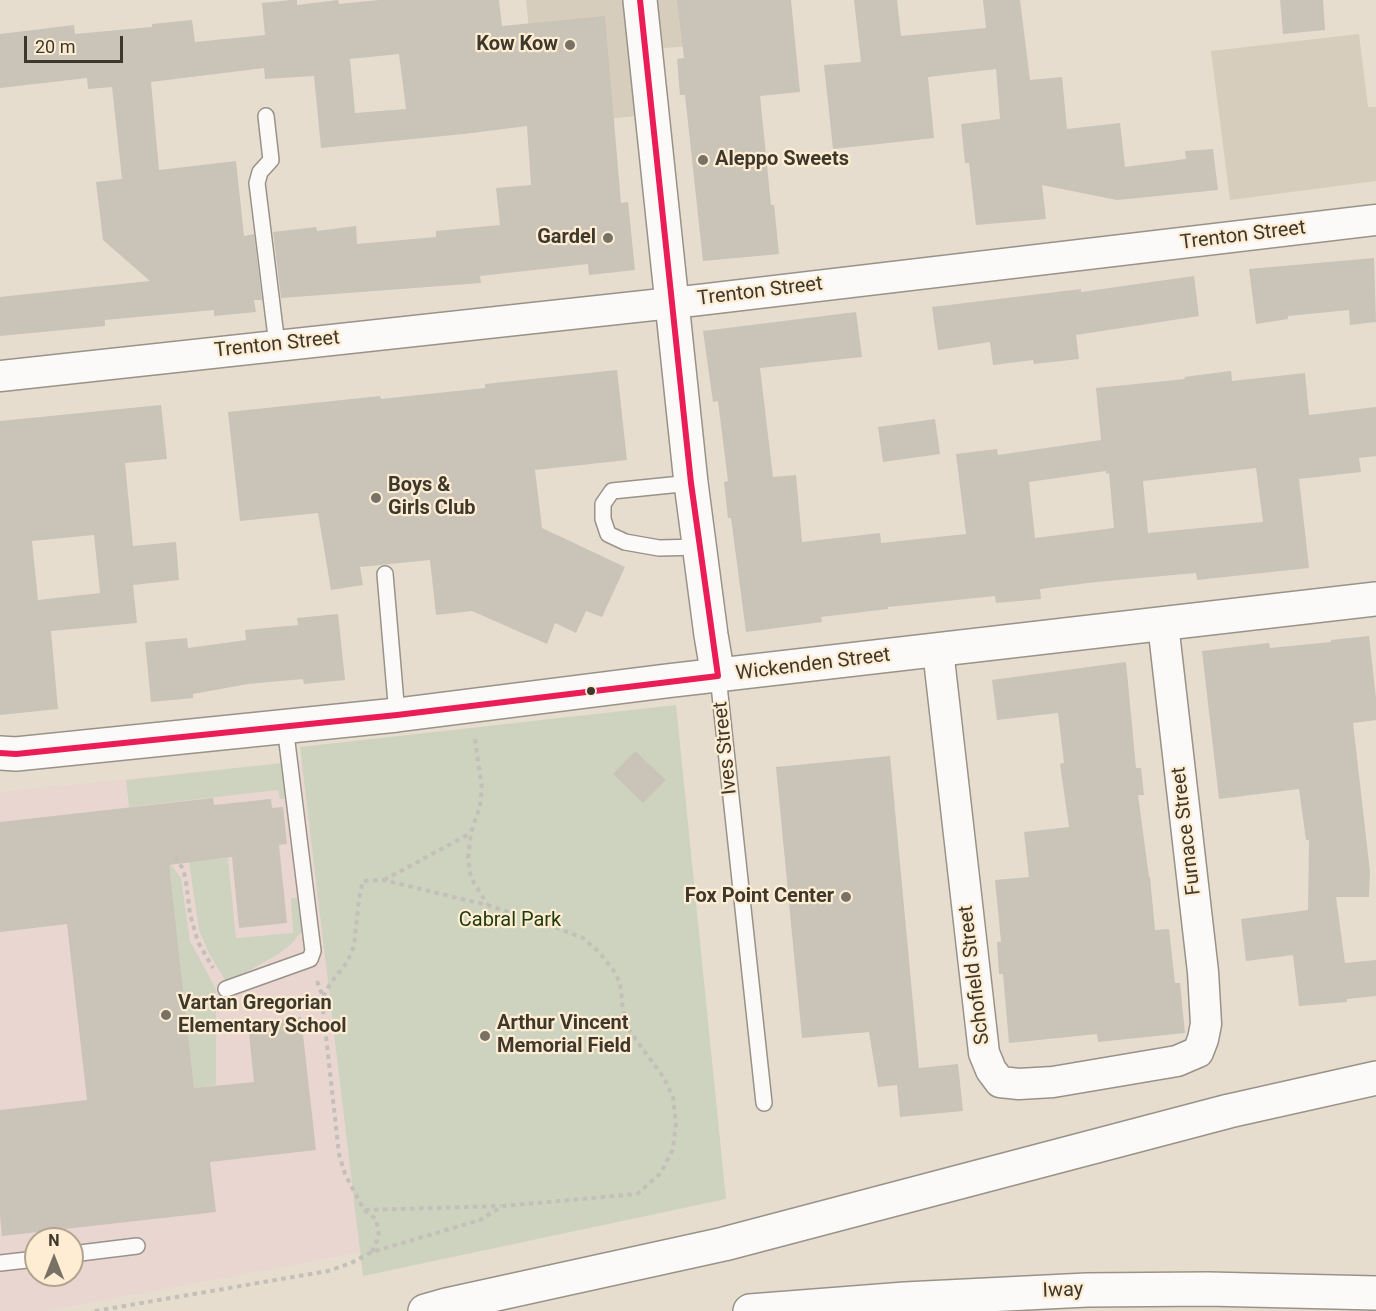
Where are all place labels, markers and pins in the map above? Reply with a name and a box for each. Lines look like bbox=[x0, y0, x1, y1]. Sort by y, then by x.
place label: Kow Kow bbox=[476, 33, 558, 57]
marker: Kow Kow bbox=[563, 38, 577, 52]
place label: Aleppo Sweets bbox=[715, 148, 849, 172]
marker: Aleppo Sweets bbox=[696, 153, 710, 167]
place label: Gardel bbox=[537, 226, 596, 250]
marker: Gardel bbox=[601, 231, 615, 245]
place label: Boys & Girls Club bbox=[388, 474, 476, 521]
marker: Boys & Girls Club bbox=[369, 491, 383, 505]
unlabelled marker bbox=[585, 685, 597, 697]
place label: Fox Point Center bbox=[685, 885, 834, 909]
marker: Fox Point Center bbox=[839, 890, 853, 904]
place label: Vartan Gregorian Elementary School bbox=[178, 992, 346, 1039]
marker: Vartan Gregorian Elementary School bbox=[159, 1008, 173, 1022]
place label: Arthur Vincent Memorial Field bbox=[497, 1012, 631, 1059]
marker: Arthur Vincent Memorial Field bbox=[478, 1029, 492, 1043]

